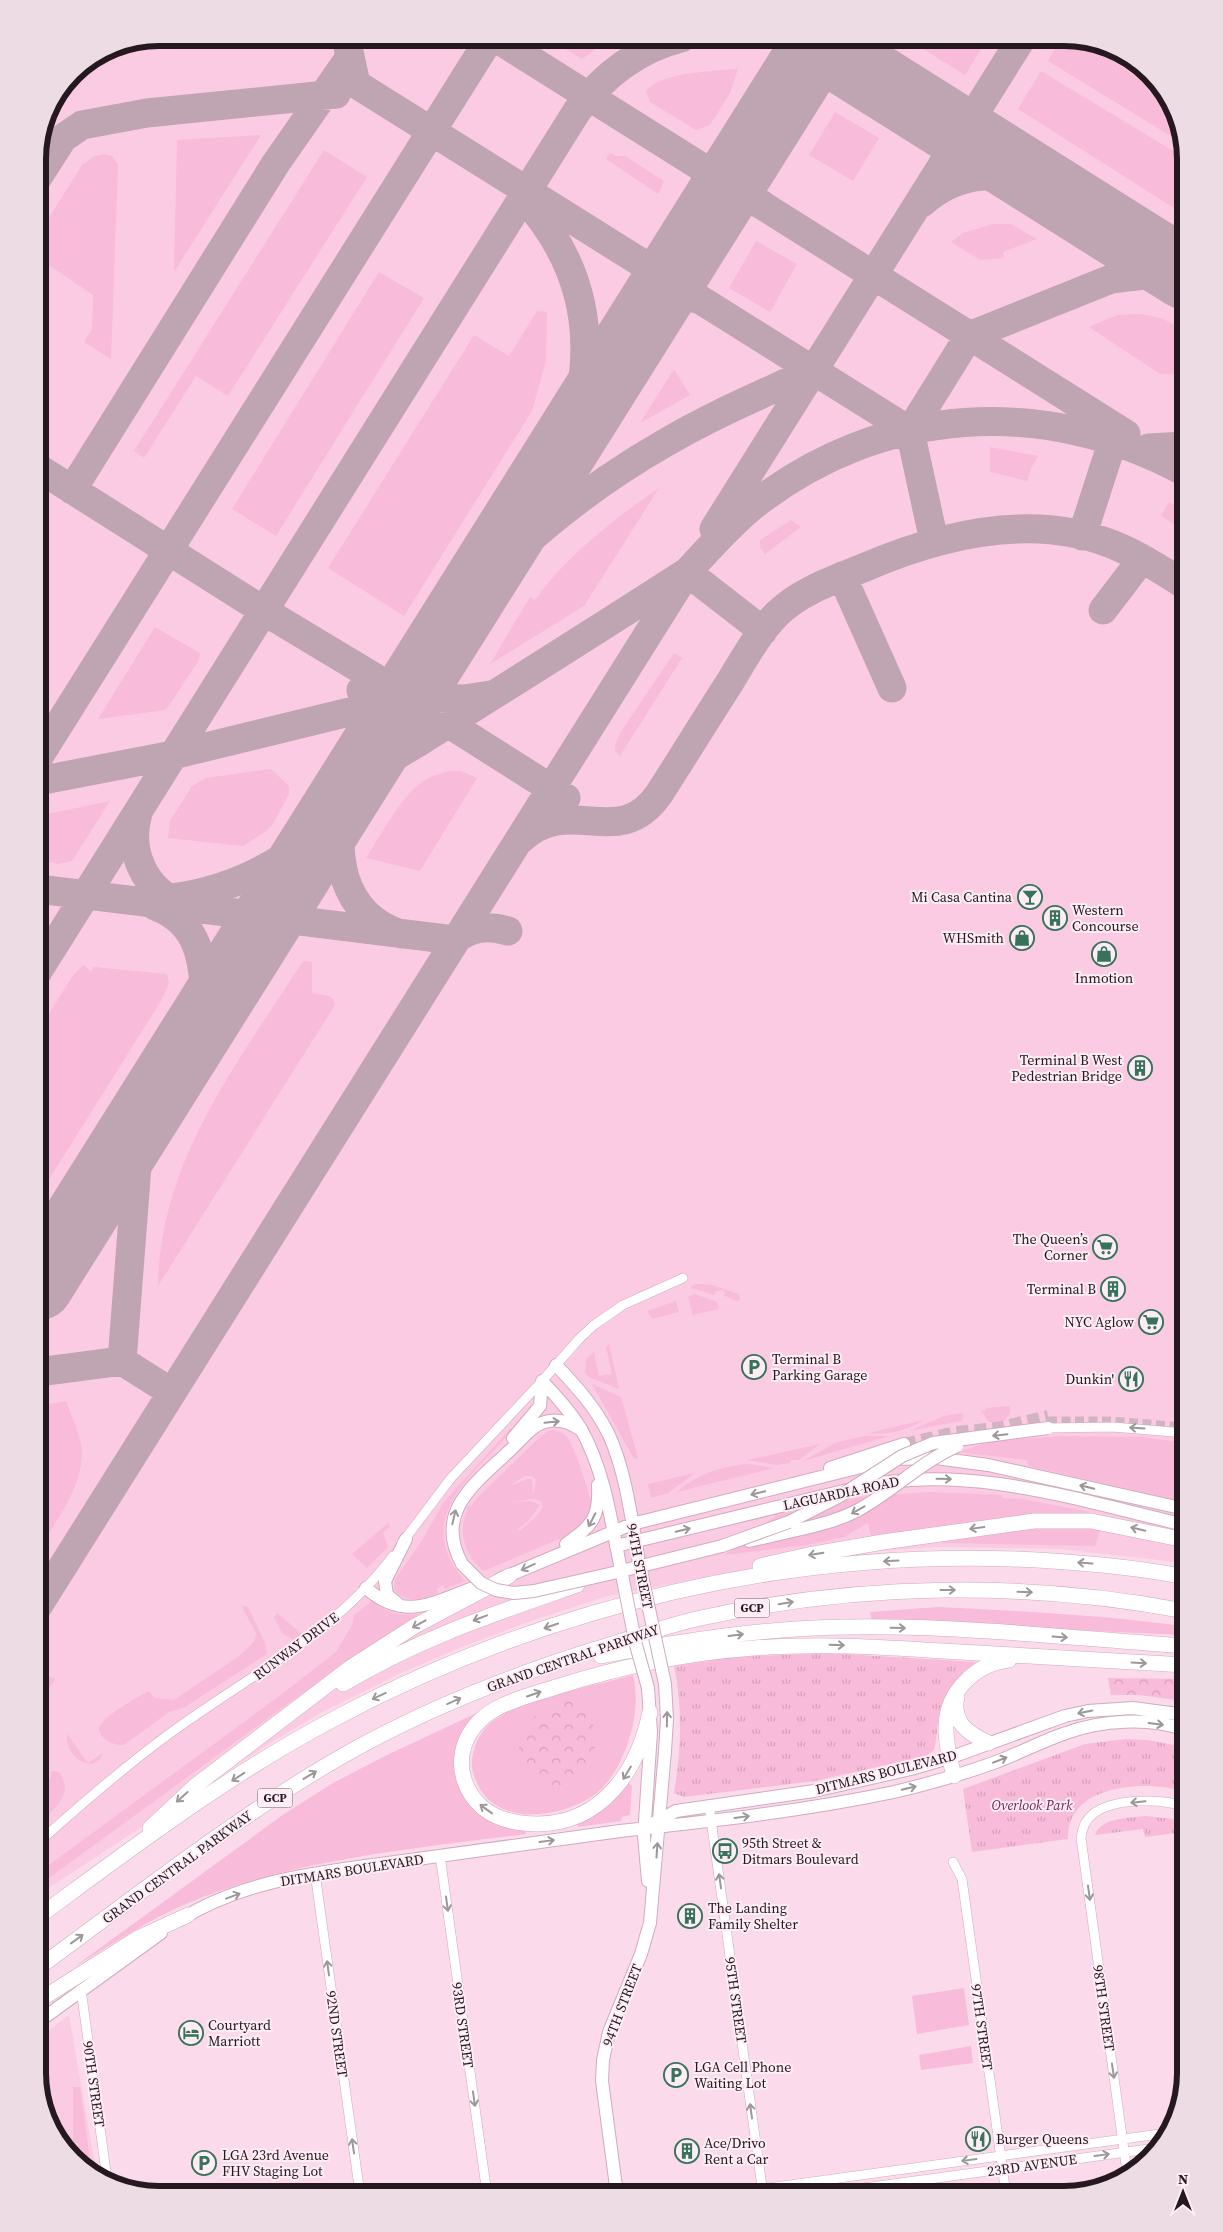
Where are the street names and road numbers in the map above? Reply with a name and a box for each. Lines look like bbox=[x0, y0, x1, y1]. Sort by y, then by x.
street label: LAGUARDIA ROAD bbox=[781, 1471, 901, 1515]
street label: 94TH STREET bbox=[622, 1522, 658, 1611]
road number: GCP bbox=[734, 1599, 770, 1618]
street label: RUNWAY DRIVE bbox=[249, 1607, 343, 1685]
street label: GRAND CENTRAL PARKWAY bbox=[484, 1619, 662, 1697]
street label: DITMARS BOULEVARD bbox=[813, 1745, 959, 1799]
road number: GCP bbox=[258, 1789, 292, 1808]
street label: GRAND CENTRAL PARKWAY bbox=[98, 1806, 256, 1928]
street label: DITMARS BOULEVARD bbox=[279, 1849, 425, 1891]
street label: 95TH STREET bbox=[720, 1956, 752, 2045]
street label: 94TH STREET bbox=[597, 1960, 647, 2049]
street label: 98TH STREET bbox=[1088, 1964, 1120, 2053]
street label: 93RD STREET bbox=[447, 1981, 479, 2070]
street label: 97TH STREET bbox=[966, 1983, 998, 2072]
street label: 92ND STREET bbox=[321, 1989, 353, 2079]
street label: 90TH STREET bbox=[78, 2040, 110, 2129]
street label: 23RD AVENUE bbox=[986, 2149, 1078, 2181]

